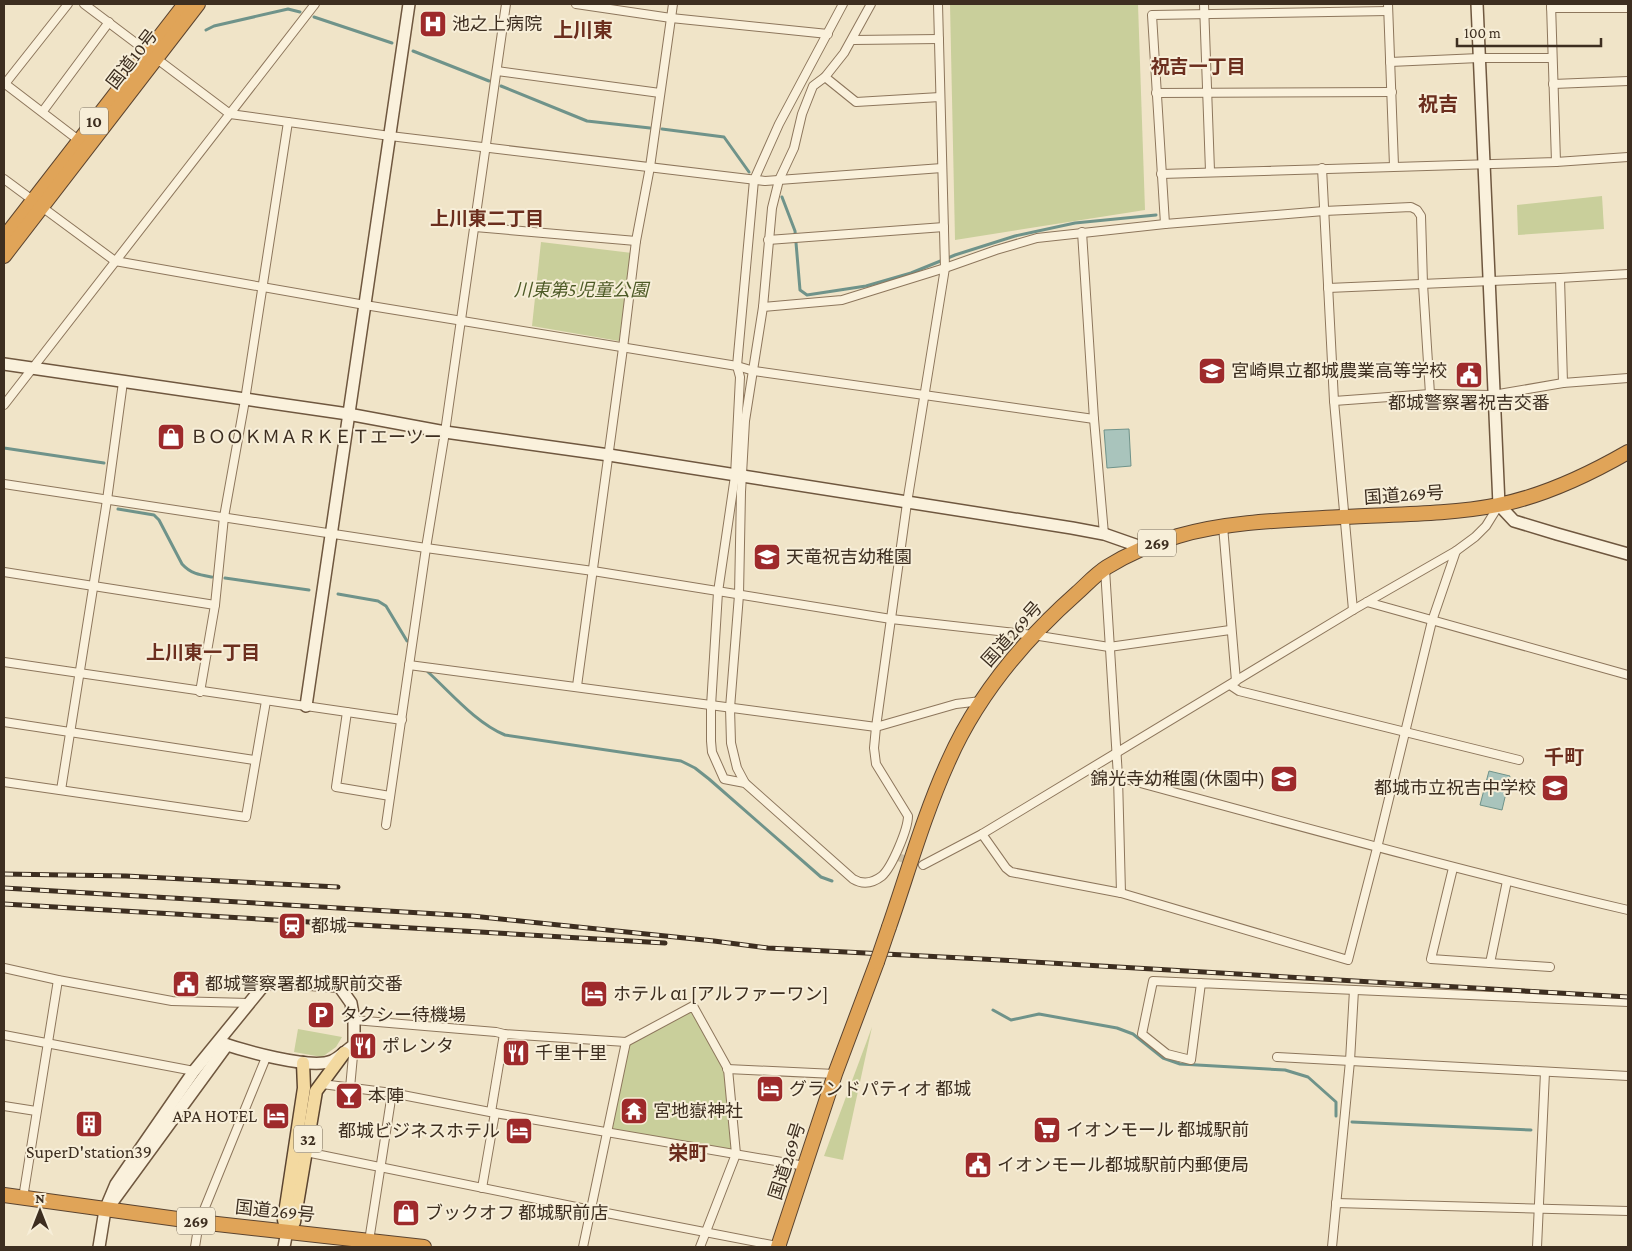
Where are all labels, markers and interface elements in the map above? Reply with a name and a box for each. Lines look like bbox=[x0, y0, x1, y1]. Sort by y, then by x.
hospital icon: 池之上病院 bbox=[418, 9, 448, 39]
place label: 池之上病院 bbox=[452, 14, 542, 34]
scale bar bbox=[1457, 15, 1601, 47]
district label: 上川東 bbox=[553, 19, 613, 41]
street label: 国道10号 bbox=[103, 25, 161, 93]
text: 100 m bbox=[1464, 25, 1501, 41]
district label: 祝吉一丁目 bbox=[1150, 56, 1246, 77]
district label: 祝吉 bbox=[1418, 93, 1458, 115]
road number: 10 bbox=[80, 108, 108, 134]
district label: 上川東二丁目 bbox=[430, 208, 544, 229]
park label: 川東第5児童公園 bbox=[514, 280, 651, 300]
school or university icon: 宮崎県立都城農業高等学校 bbox=[1197, 356, 1227, 386]
public building icon: 都城警察署祝吉交番 bbox=[1454, 360, 1484, 390]
place label: 宮崎県立都城農業高等学校 bbox=[1231, 361, 1447, 381]
place label: 都城警察署祝吉交番 bbox=[1388, 393, 1550, 413]
shop icon: ＢＯＯＫＭＡＲＫＥＴエーツー bbox=[156, 422, 186, 452]
place label: ＢＯＯＫＭＡＲＫＥＴエーツー bbox=[190, 427, 442, 447]
street label: 国道269号 bbox=[1363, 482, 1445, 508]
road number: 269 bbox=[1138, 530, 1176, 556]
school or university icon: 天竜祝吉幼稚園 bbox=[752, 542, 782, 572]
place label: 天竜祝吉幼稚園 bbox=[786, 547, 912, 567]
street label: 国道269号 bbox=[978, 597, 1046, 671]
district label: 上川東一丁目 bbox=[146, 642, 260, 663]
district label: 千町 bbox=[1544, 746, 1584, 768]
school or university icon: 錦光寺幼稚園(休園中) bbox=[1269, 764, 1299, 794]
place label: 錦光寺幼稚園(休園中) bbox=[1090, 769, 1265, 790]
school or university icon: 都城市立祝吉中学校 bbox=[1540, 773, 1570, 803]
place label: 都城市立祝吉中学校 bbox=[1374, 778, 1536, 798]
station icon: 都城 bbox=[277, 911, 307, 941]
place label: 都城 bbox=[311, 916, 347, 936]
public building icon: 都城警察署都城駅前交番 bbox=[171, 969, 201, 999]
place label: 都城警察署都城駅前交番 bbox=[205, 974, 403, 994]
hotel icon: ホテル α1 [アルファーワン] bbox=[579, 979, 609, 1009]
place label: ホテル α1 [アルファーワン] bbox=[613, 984, 828, 1004]
parking icon: タクシー待機場 bbox=[306, 1000, 336, 1030]
place label: タクシー待機場 bbox=[340, 1005, 466, 1025]
restaurant icon: ポレンタ bbox=[348, 1031, 378, 1061]
place label: ポレンタ bbox=[382, 1036, 454, 1056]
restaurant icon: 千里十里 bbox=[501, 1038, 531, 1068]
place label: 千里十里 bbox=[535, 1043, 607, 1063]
hotel icon: グランドパティオ 都城 bbox=[755, 1074, 785, 1104]
place label: グランドパティオ 都城 bbox=[789, 1079, 971, 1099]
bar icon: 本陣 bbox=[334, 1081, 364, 1111]
place label: 本陣 bbox=[368, 1086, 404, 1106]
temple icon: 宮地嶽神社 bbox=[619, 1096, 649, 1126]
hotel icon: APA HOTEL bbox=[261, 1101, 291, 1131]
place label: 宮地嶽神社 bbox=[653, 1101, 743, 1121]
place label: APA HOTEL bbox=[172, 1106, 257, 1126]
building icon: SuperD'station39 bbox=[74, 1109, 104, 1139]
supermarket icon: イオンモール 都城駅前 bbox=[1032, 1115, 1062, 1145]
hotel icon: 都城ビジネスホテル bbox=[504, 1116, 534, 1146]
street label: 国道269号 bbox=[765, 1120, 809, 1202]
place label: イオンモール 都城駅前 bbox=[1066, 1120, 1249, 1140]
place label: 都城ビジネスホテル bbox=[338, 1121, 500, 1141]
road number: 32 bbox=[294, 1126, 322, 1152]
place label: SuperD'station39 bbox=[26, 1142, 152, 1162]
district label: 栄町 bbox=[668, 1142, 708, 1164]
public building icon: イオンモール都城駅前内郵便局 bbox=[963, 1150, 993, 1180]
place label: イオンモール都城駅前内郵便局 bbox=[997, 1155, 1249, 1175]
north arrow bbox=[15, 1186, 65, 1236]
text: N bbox=[35, 1190, 45, 1206]
street label: 国道269号 bbox=[234, 1197, 316, 1225]
shop icon: ブックオフ 都城駅前店 bbox=[391, 1198, 421, 1228]
place label: ブックオフ 都城駅前店 bbox=[425, 1203, 608, 1223]
road number: 269 bbox=[177, 1208, 215, 1234]

